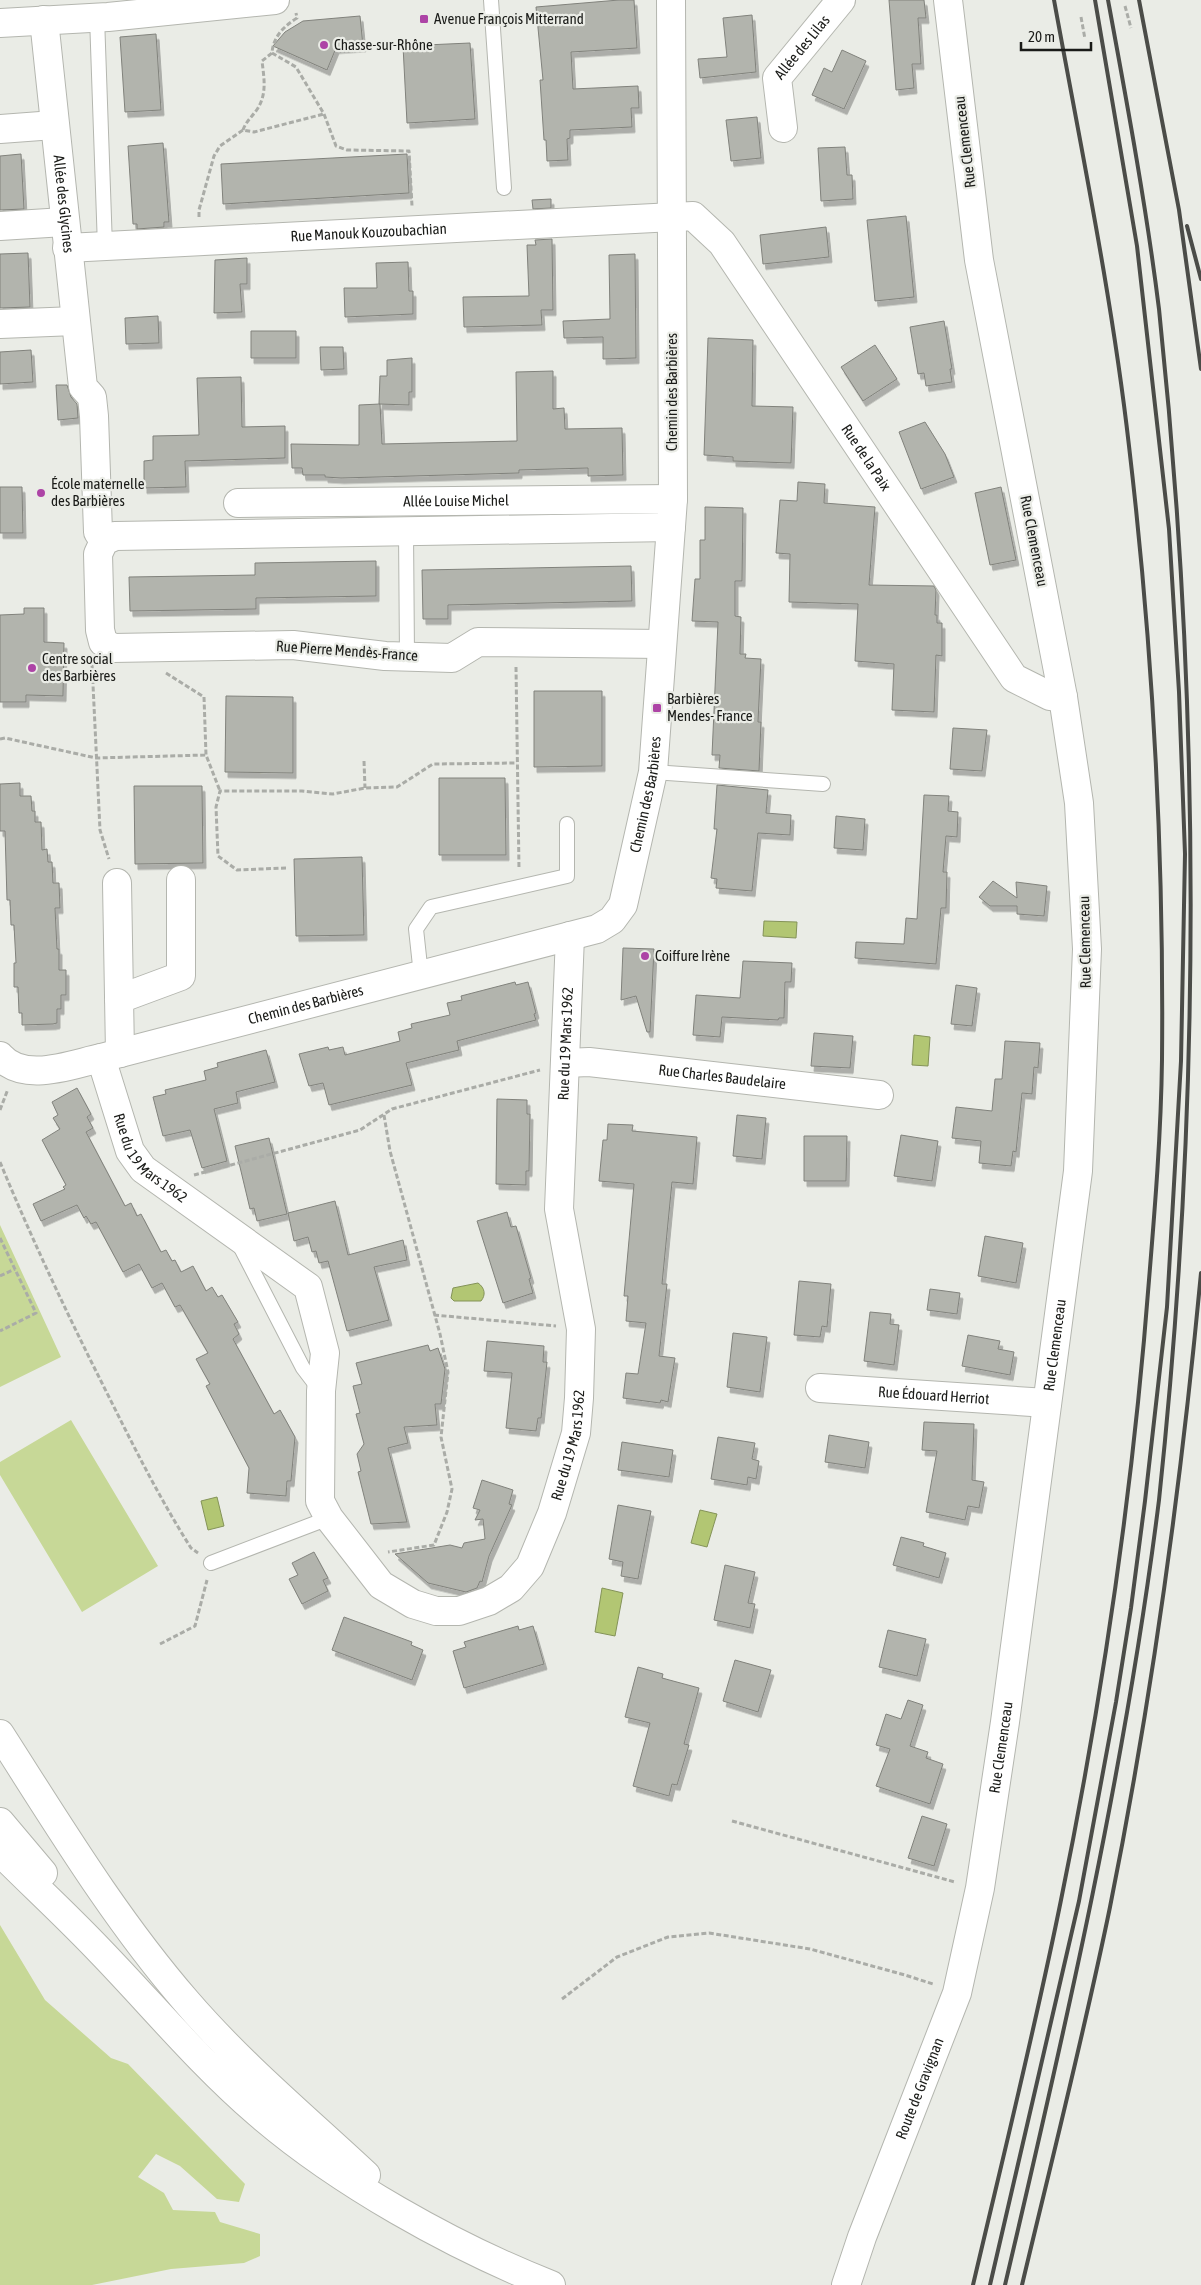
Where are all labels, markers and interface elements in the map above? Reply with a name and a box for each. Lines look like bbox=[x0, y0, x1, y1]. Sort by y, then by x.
place label: Avenue François Mitterrand bbox=[434, 10, 584, 27]
street label: Allée des Lilas bbox=[771, 12, 833, 82]
marker: Avenue François Mitterrand bbox=[418, 13, 430, 25]
scale bar bbox=[1021, 20, 1091, 52]
text: 20 m bbox=[1028, 28, 1055, 45]
place label: Chasse-sur-Rhône bbox=[334, 36, 433, 53]
marker: Chasse-sur-Rhône bbox=[318, 39, 330, 51]
street label: Rue Clemenceau bbox=[950, 95, 979, 189]
street label: Allée des Glycines bbox=[50, 154, 78, 254]
street label: Rue Manouk Kouzoubachian bbox=[290, 220, 447, 245]
street label: Chemin des Barbières bbox=[663, 333, 680, 451]
street label: Rue de la Paix bbox=[838, 421, 895, 494]
place label: École maternelle des Barbières bbox=[51, 475, 145, 509]
marker: École maternelle des Barbières bbox=[35, 487, 47, 499]
street label: Allée Louise Michel bbox=[403, 492, 509, 509]
street label: Rue Clemenceau bbox=[1017, 494, 1052, 588]
street label: Rue Pierre Mendès-France bbox=[276, 637, 419, 664]
place label: Centre social des Barbières bbox=[42, 650, 116, 684]
marker: Centre social des Barbières bbox=[26, 662, 38, 674]
place label: Barbières Mendes- France bbox=[667, 690, 753, 724]
marker: Barbières Mendes- France bbox=[651, 702, 663, 714]
street label: Chemin des Barbières bbox=[626, 736, 664, 854]
street label: Rue Clemenceau bbox=[1075, 896, 1094, 988]
place label: Coiffure Irène bbox=[655, 947, 730, 964]
marker: Coiffure Irène bbox=[639, 950, 651, 962]
street label: Chemin des Barbières bbox=[246, 981, 365, 1027]
street label: Rue du 19 Mars 1962 bbox=[554, 987, 576, 1101]
street label: Rue Charles Baudelaire bbox=[658, 1061, 787, 1092]
street label: Rue du 19 Mars 1962 bbox=[111, 1111, 191, 1206]
street label: Rue Clemenceau bbox=[1040, 1298, 1069, 1392]
street label: Rue Édouard Herriot bbox=[878, 1383, 990, 1407]
street label: Rue du 19 Mars 1962 bbox=[547, 1389, 587, 1502]
street label: Rue Clemenceau bbox=[985, 1701, 1016, 1794]
street label: Route de Gravignan bbox=[892, 2035, 947, 2141]

